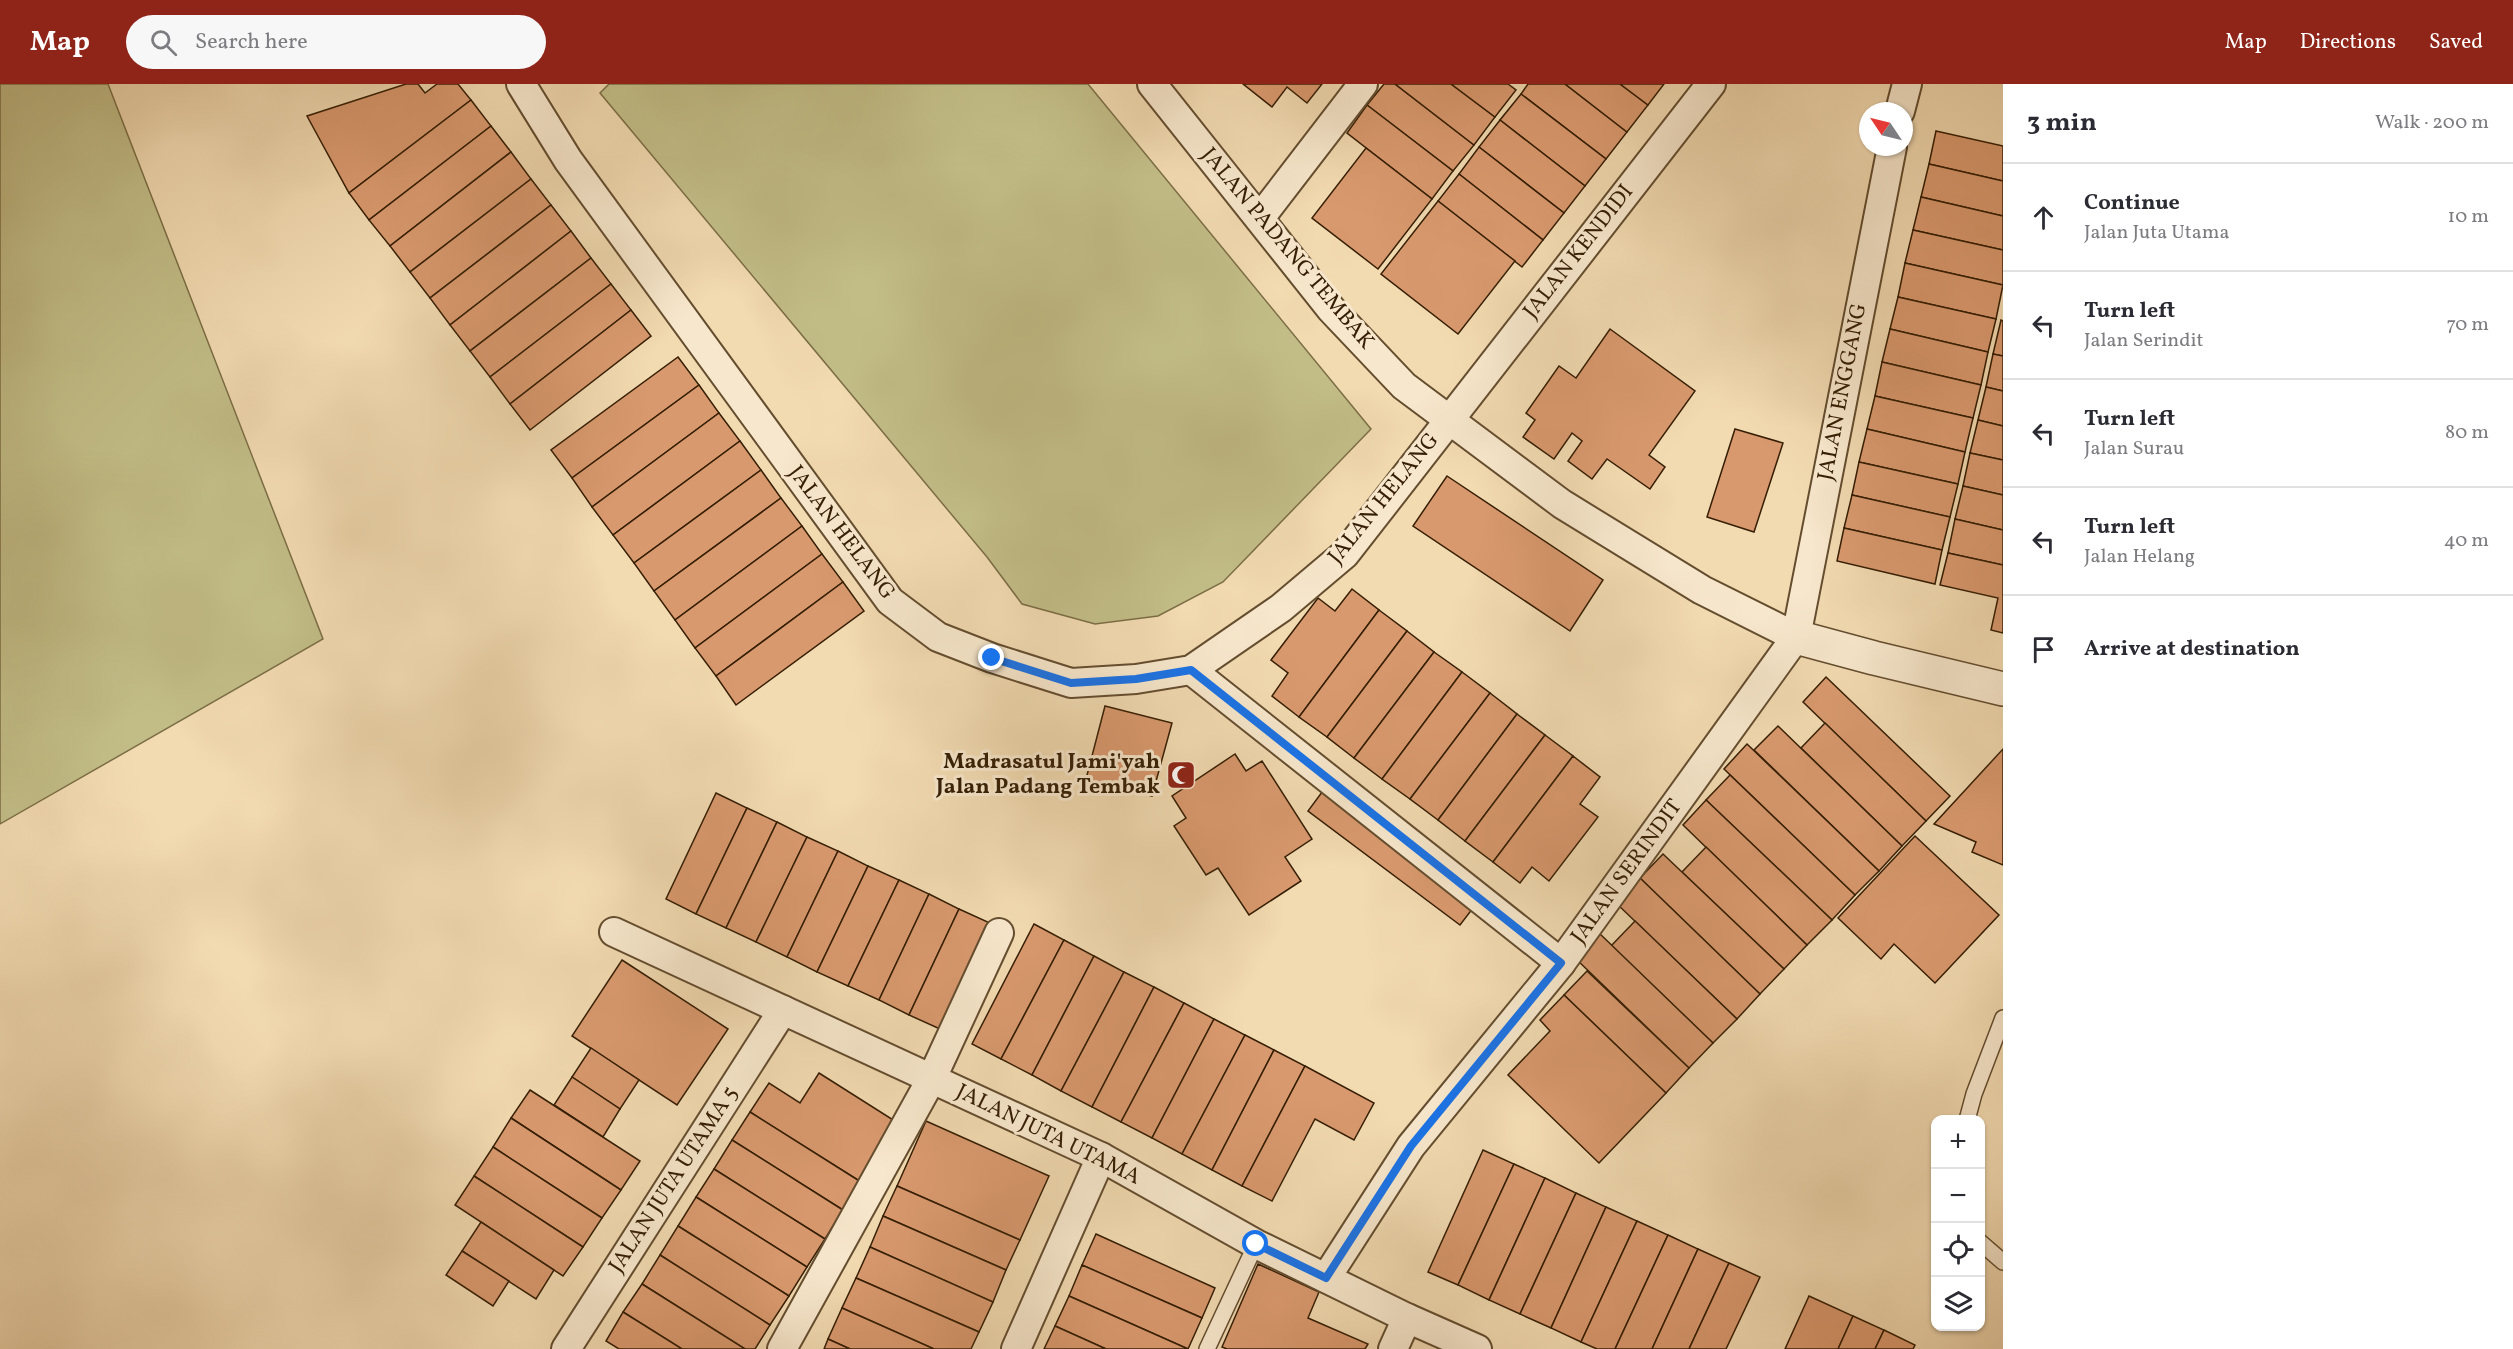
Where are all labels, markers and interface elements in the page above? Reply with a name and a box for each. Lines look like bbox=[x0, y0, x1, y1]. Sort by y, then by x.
search box bbox=[126, 15, 546, 69]
text: Map bbox=[30, 23, 90, 62]
icon: search bbox=[147, 26, 180, 59]
text: Search here bbox=[195, 27, 308, 58]
text: Map bbox=[2225, 28, 2267, 57]
text: Directions bbox=[2300, 28, 2396, 57]
text: Saved bbox=[2429, 28, 2483, 57]
north arrow bbox=[1859, 102, 1913, 156]
text: 3 min bbox=[2027, 105, 2097, 141]
text: Walk · 200 m bbox=[2375, 109, 2489, 137]
street label: JALAN PADANG TEMBAK bbox=[1193, 141, 1381, 357]
street label: JALAN KENDIDI bbox=[1516, 178, 1642, 326]
text: Continue bbox=[2084, 188, 2180, 219]
icon: ahead bbox=[2027, 201, 2060, 234]
text: 10 m bbox=[2448, 203, 2489, 231]
text: Jalan Juta Utama bbox=[2084, 219, 2229, 247]
text: Turn left bbox=[2084, 296, 2175, 327]
street label: JALAN ENGGANG bbox=[1811, 301, 1875, 483]
icon: left bbox=[2027, 309, 2060, 342]
text: 70 m bbox=[2446, 311, 2489, 339]
text: Jalan Serindit bbox=[2084, 327, 2204, 355]
text: Turn left bbox=[2084, 404, 2175, 435]
icon: left bbox=[2027, 417, 2060, 450]
text: 80 m bbox=[2445, 419, 2489, 447]
street label: JALAN HELANG bbox=[1321, 427, 1447, 571]
text: Jalan Surau bbox=[2084, 435, 2184, 463]
street label: JALAN HELANG bbox=[780, 459, 902, 607]
text: Turn left bbox=[2084, 512, 2175, 543]
icon: left bbox=[2027, 525, 2060, 558]
text: 40 m bbox=[2444, 527, 2489, 555]
text: Jalan Helang bbox=[2084, 543, 2195, 571]
icon: arrive bbox=[2027, 633, 2060, 666]
text: Arrive at destination bbox=[2084, 634, 2300, 665]
route end bbox=[978, 644, 1004, 670]
place label: Madrasatul Jami'yah Jalan Padang Tembak bbox=[935, 747, 1160, 803]
mosque icon: Madrasatul Jami'yah Jalan Padang Tembak bbox=[1165, 759, 1197, 791]
street label: JALAN SERINDIT bbox=[1564, 793, 1690, 951]
street label: JALAN JUTA UTAMA bbox=[950, 1077, 1146, 1193]
street label: JALAN JUTA UTAMA 5 bbox=[602, 1080, 746, 1280]
map controls bbox=[1931, 1115, 1985, 1331]
button: + bbox=[1931, 1115, 1985, 1169]
button: − bbox=[1931, 1169, 1985, 1223]
button: locate bbox=[1931, 1223, 1985, 1277]
route start bbox=[1242, 1230, 1268, 1256]
button: layers bbox=[1931, 1277, 1985, 1331]

